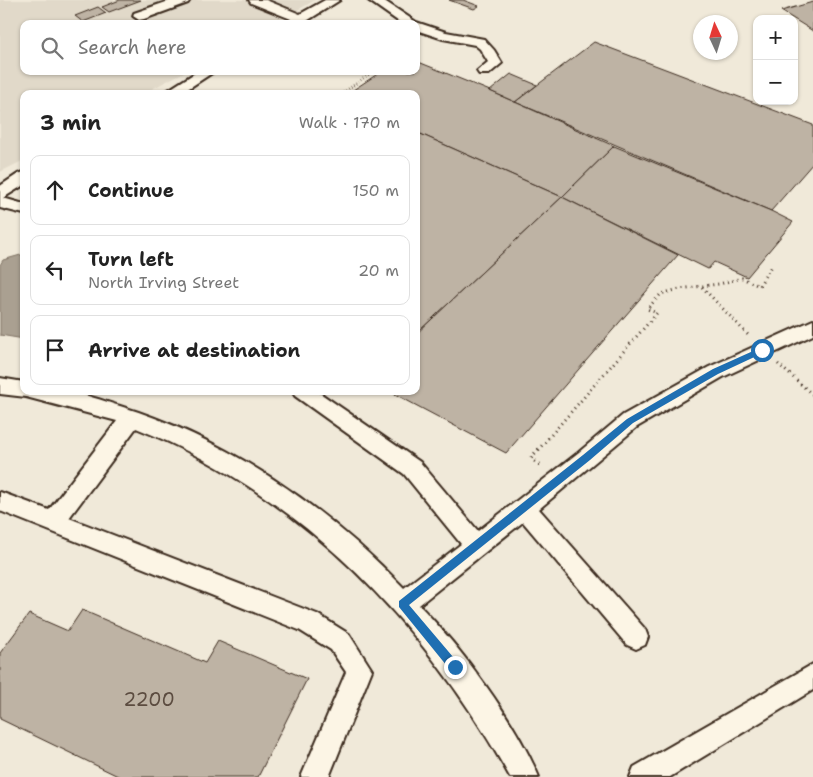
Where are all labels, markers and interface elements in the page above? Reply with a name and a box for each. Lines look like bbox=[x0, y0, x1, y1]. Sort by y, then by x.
north arrow bbox=[693, 15, 738, 60]
map controls bbox=[753, 15, 798, 105]
button: + bbox=[753, 15, 798, 60]
search box bbox=[20, 20, 420, 75]
icon: search bbox=[38, 34, 66, 62]
text: Search here bbox=[78, 35, 187, 60]
button: − bbox=[753, 60, 798, 105]
text: 3 min bbox=[40, 109, 101, 137]
text: Walk · 170 m bbox=[299, 112, 400, 133]
icon: ahead bbox=[41, 176, 69, 204]
text: Continue bbox=[88, 178, 174, 203]
text: 150 m bbox=[352, 180, 399, 201]
text: Turn left bbox=[88, 247, 174, 272]
icon: left bbox=[41, 256, 69, 284]
text: 20 m bbox=[358, 260, 399, 281]
text: North Irving Street bbox=[88, 272, 239, 293]
icon: arrive bbox=[41, 336, 69, 364]
text: Arrive at destination bbox=[88, 338, 300, 363]
route start bbox=[751, 339, 774, 362]
route end bbox=[444, 656, 467, 679]
house number: 2200 bbox=[123, 687, 175, 712]

